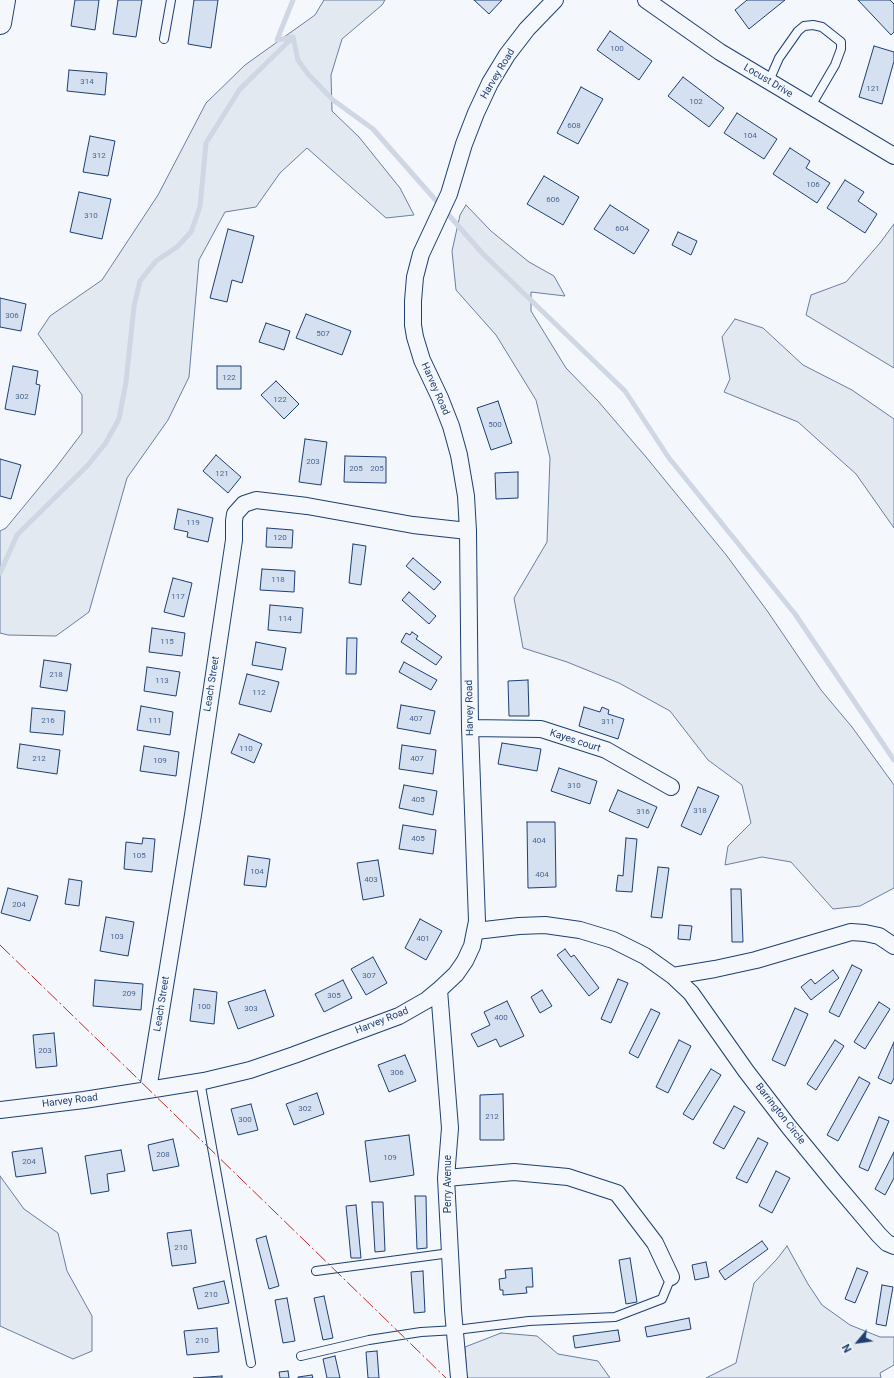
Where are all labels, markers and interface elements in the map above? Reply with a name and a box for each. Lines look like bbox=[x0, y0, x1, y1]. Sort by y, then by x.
house number: 100 bbox=[610, 44, 624, 54]
street label: Harvey Road bbox=[478, 47, 518, 101]
street label: Locust Drive bbox=[741, 62, 795, 100]
house number: 314 bbox=[80, 77, 94, 87]
house number: 121 bbox=[866, 84, 880, 94]
house number: 102 bbox=[689, 97, 703, 107]
house number: 608 bbox=[567, 121, 581, 131]
house number: 104 bbox=[743, 131, 757, 141]
house number: 312 bbox=[92, 151, 106, 161]
house number: 106 bbox=[806, 180, 820, 190]
house number: 606 bbox=[546, 195, 560, 205]
house number: 310 bbox=[84, 211, 98, 221]
house number: 604 bbox=[615, 224, 629, 234]
house number: 306 bbox=[5, 311, 19, 321]
house number: 507 bbox=[316, 329, 330, 339]
street label: Harvey Road bbox=[418, 361, 452, 417]
house number: 122 bbox=[222, 373, 236, 383]
house number: 302 bbox=[15, 392, 29, 402]
house number: 122 bbox=[273, 395, 287, 405]
house number: 500 bbox=[488, 420, 502, 430]
house number: 203 bbox=[306, 457, 320, 467]
house number: 205 bbox=[349, 464, 363, 474]
house number: 205 bbox=[370, 464, 384, 474]
house number: 121 bbox=[215, 469, 229, 479]
house number: 119 bbox=[186, 518, 200, 528]
house number: 120 bbox=[273, 533, 287, 543]
house number: 118 bbox=[271, 575, 285, 585]
house number: 117 bbox=[171, 592, 185, 602]
house number: 114 bbox=[278, 614, 292, 624]
house number: 115 bbox=[160, 637, 174, 647]
street label: Leach Street bbox=[202, 656, 222, 712]
house number: 218 bbox=[49, 670, 63, 680]
house number: 113 bbox=[155, 676, 169, 686]
street label: Harvey Road bbox=[464, 680, 476, 736]
house number: 112 bbox=[252, 688, 266, 698]
house number: 407 bbox=[409, 714, 423, 724]
house number: 216 bbox=[41, 716, 55, 726]
house number: 111 bbox=[148, 716, 162, 726]
house number: 311 bbox=[601, 717, 615, 727]
street label: Kayes court bbox=[548, 727, 602, 755]
house number: 110 bbox=[239, 744, 253, 754]
house number: 212 bbox=[32, 754, 46, 764]
house number: 407 bbox=[410, 754, 424, 764]
house number: 109 bbox=[153, 756, 167, 766]
house number: 310 bbox=[567, 781, 581, 791]
house number: 405 bbox=[411, 795, 425, 805]
house number: 318 bbox=[693, 806, 707, 816]
house number: 316 bbox=[636, 807, 650, 817]
house number: 405 bbox=[411, 834, 425, 844]
house number: 404 bbox=[532, 836, 546, 846]
house number: 105 bbox=[132, 851, 146, 861]
house number: 104 bbox=[250, 867, 264, 877]
house number: 404 bbox=[535, 870, 549, 880]
house number: 403 bbox=[364, 875, 378, 885]
house number: 204 bbox=[12, 900, 26, 910]
house number: 103 bbox=[110, 932, 124, 942]
house number: 401 bbox=[416, 934, 430, 944]
house number: 307 bbox=[362, 971, 376, 981]
street label: Leach Street bbox=[152, 976, 172, 1032]
house number: 209 bbox=[122, 989, 136, 999]
house number: 305 bbox=[327, 991, 341, 1001]
house number: 100 bbox=[197, 1002, 211, 1012]
house number: 303 bbox=[244, 1004, 258, 1014]
street label: Harvey Road bbox=[354, 1005, 410, 1037]
house number: 400 bbox=[494, 1013, 508, 1023]
house number: 203 bbox=[38, 1046, 52, 1056]
house number: 306 bbox=[390, 1068, 404, 1078]
street label: Barrington Circle bbox=[752, 1081, 808, 1147]
street label: Harvey Road bbox=[41, 1092, 99, 1110]
house number: 302 bbox=[298, 1104, 312, 1114]
house number: 212 bbox=[485, 1112, 499, 1122]
house number: 300 bbox=[238, 1115, 252, 1125]
house number: 208 bbox=[156, 1150, 170, 1160]
house number: 109 bbox=[383, 1153, 397, 1163]
street label: Perry Avenue bbox=[442, 1155, 454, 1213]
house number: 204 bbox=[22, 1157, 36, 1167]
house number: 210 bbox=[174, 1243, 188, 1253]
house number: 210 bbox=[204, 1290, 218, 1300]
north arrow bbox=[838, 1322, 878, 1362]
house number: 210 bbox=[195, 1336, 209, 1346]
text: N bbox=[840, 1342, 855, 1355]

